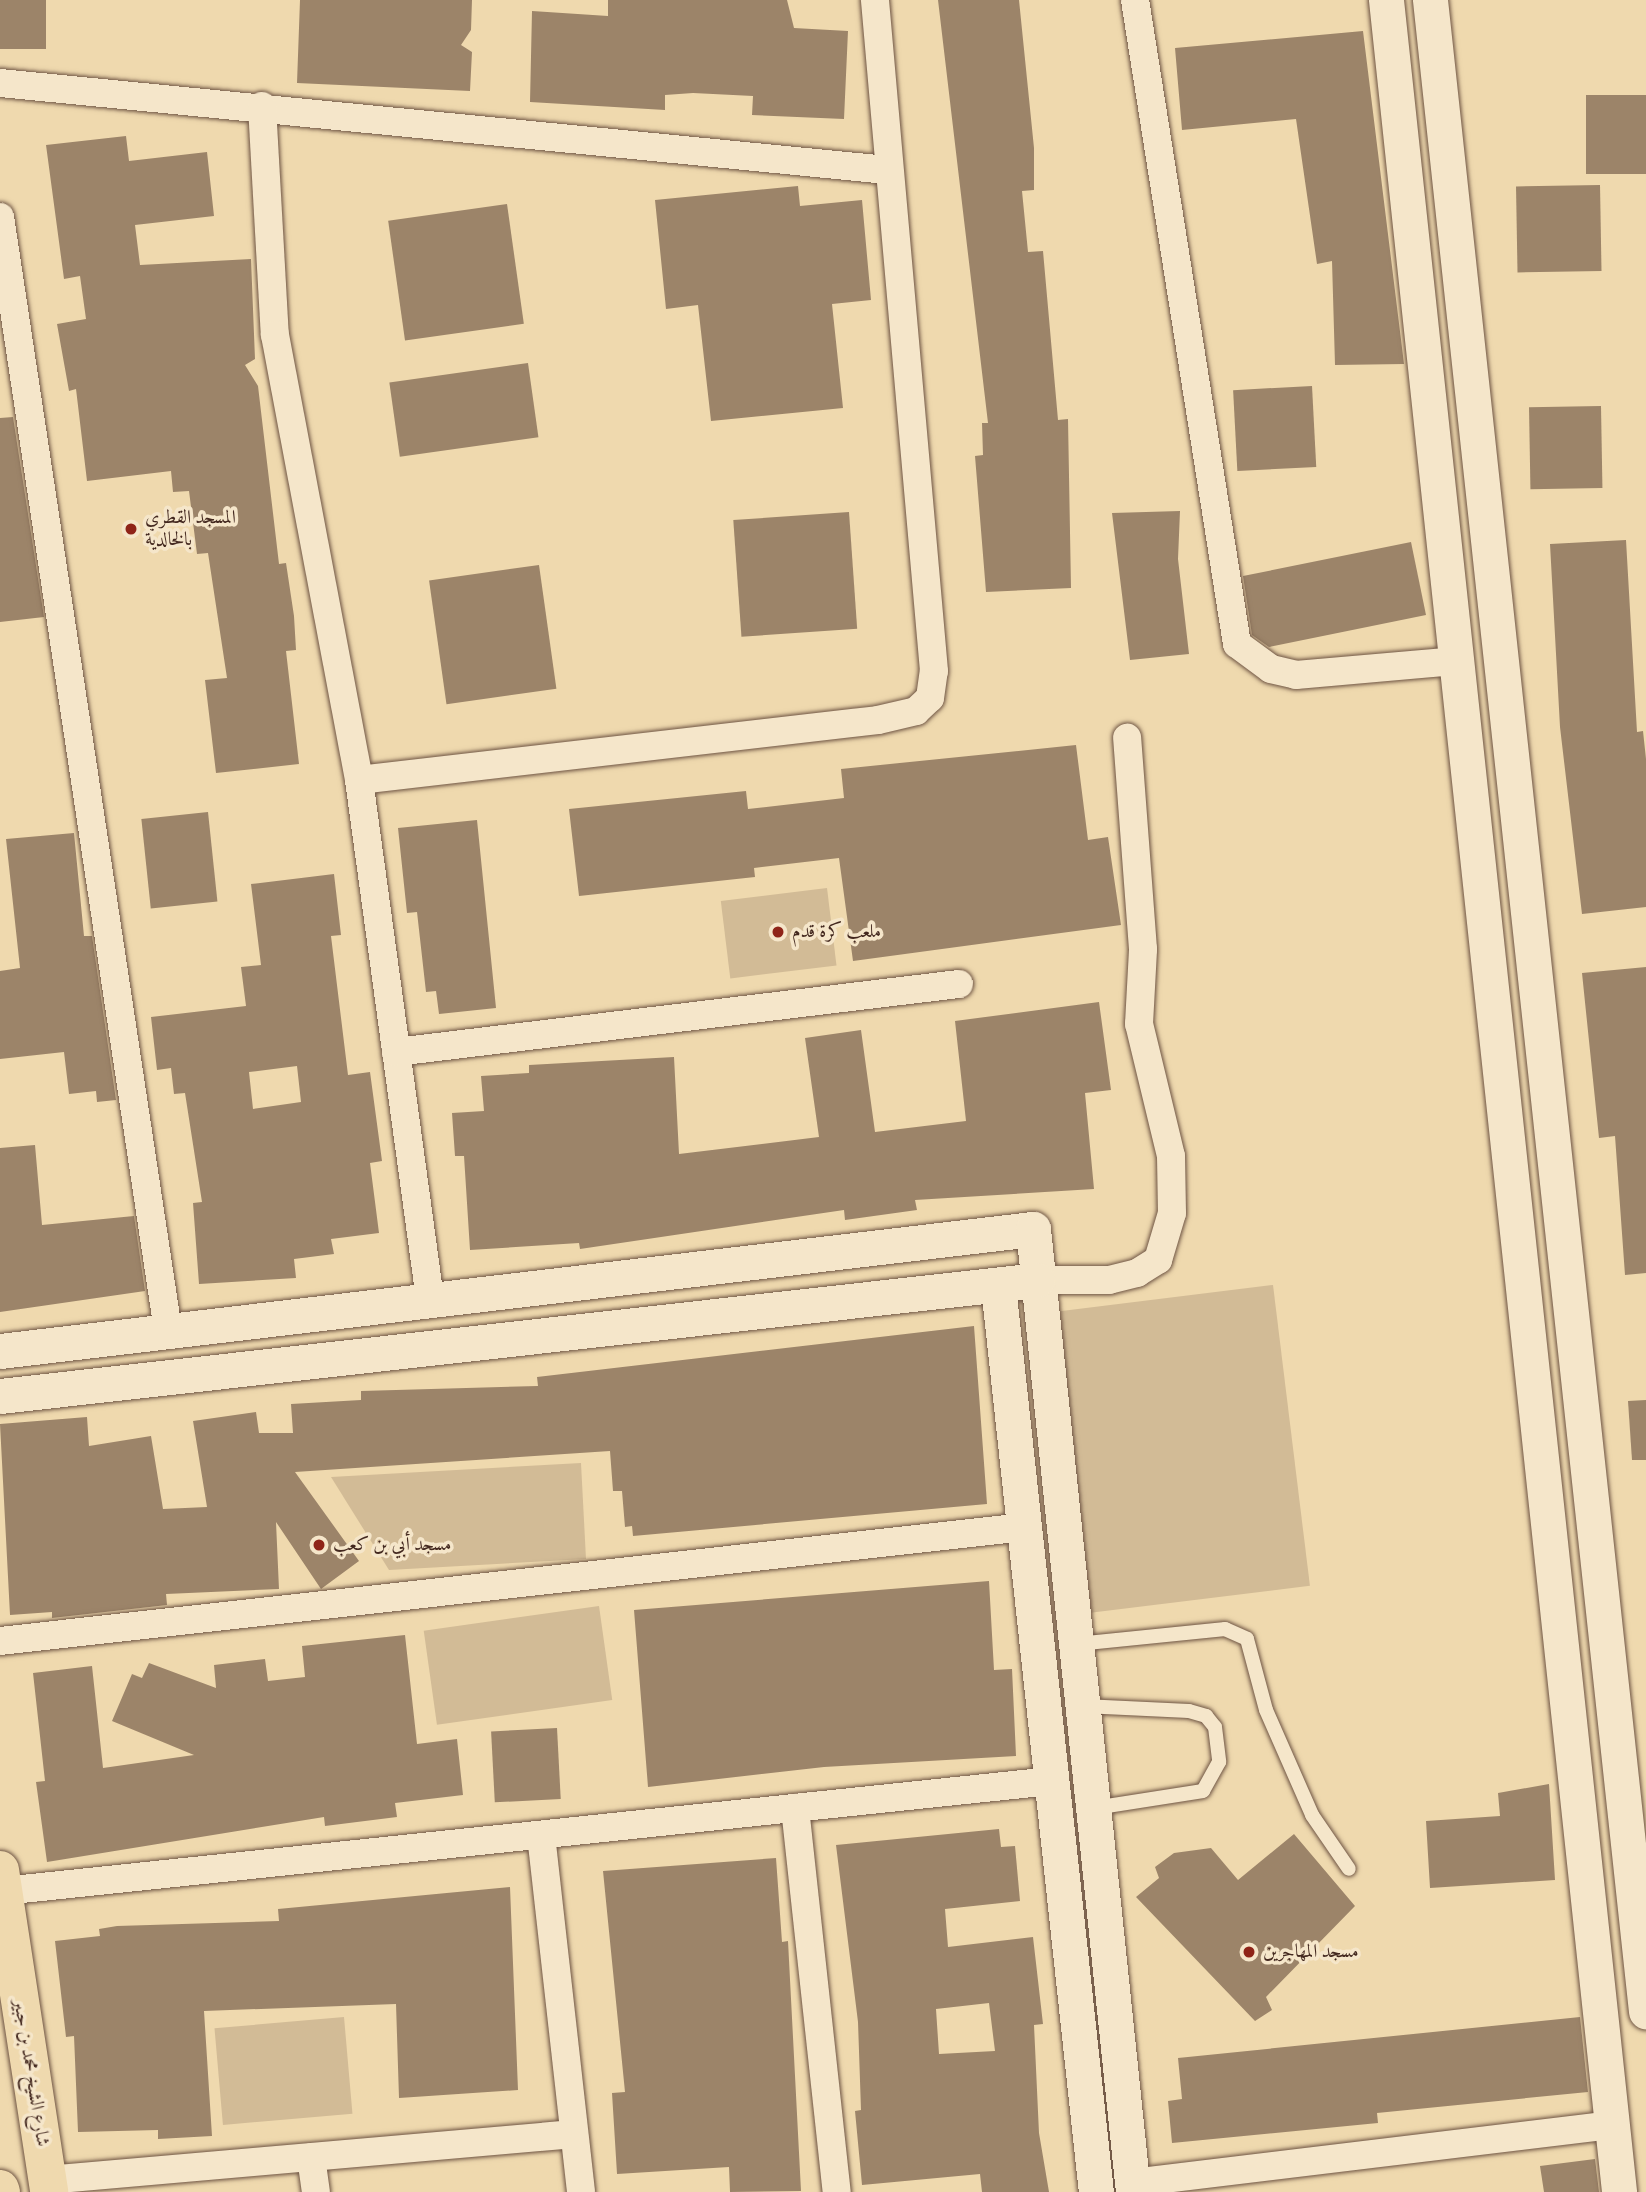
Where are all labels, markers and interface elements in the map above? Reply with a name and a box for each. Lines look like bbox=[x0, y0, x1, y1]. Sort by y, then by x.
place label: المسجد القطري بالخالدية bbox=[145, 507, 236, 551]
marker: المسجد القطري بالخالدية bbox=[123, 521, 139, 537]
place label: ملعب كرة قدم bbox=[792, 921, 881, 943]
marker: ملعب كرة قدم bbox=[770, 924, 786, 940]
place label: مسجد أبي بن كعب bbox=[333, 1534, 451, 1556]
marker: مسجد أبي بن كعب bbox=[311, 1537, 327, 1553]
place label: مسجد المهاجرين bbox=[1263, 1941, 1359, 1963]
marker: مسجد المهاجرين bbox=[1241, 1944, 1257, 1960]
street label: شارع الشيخ محمد بن جبير bbox=[8, 1998, 54, 2148]

